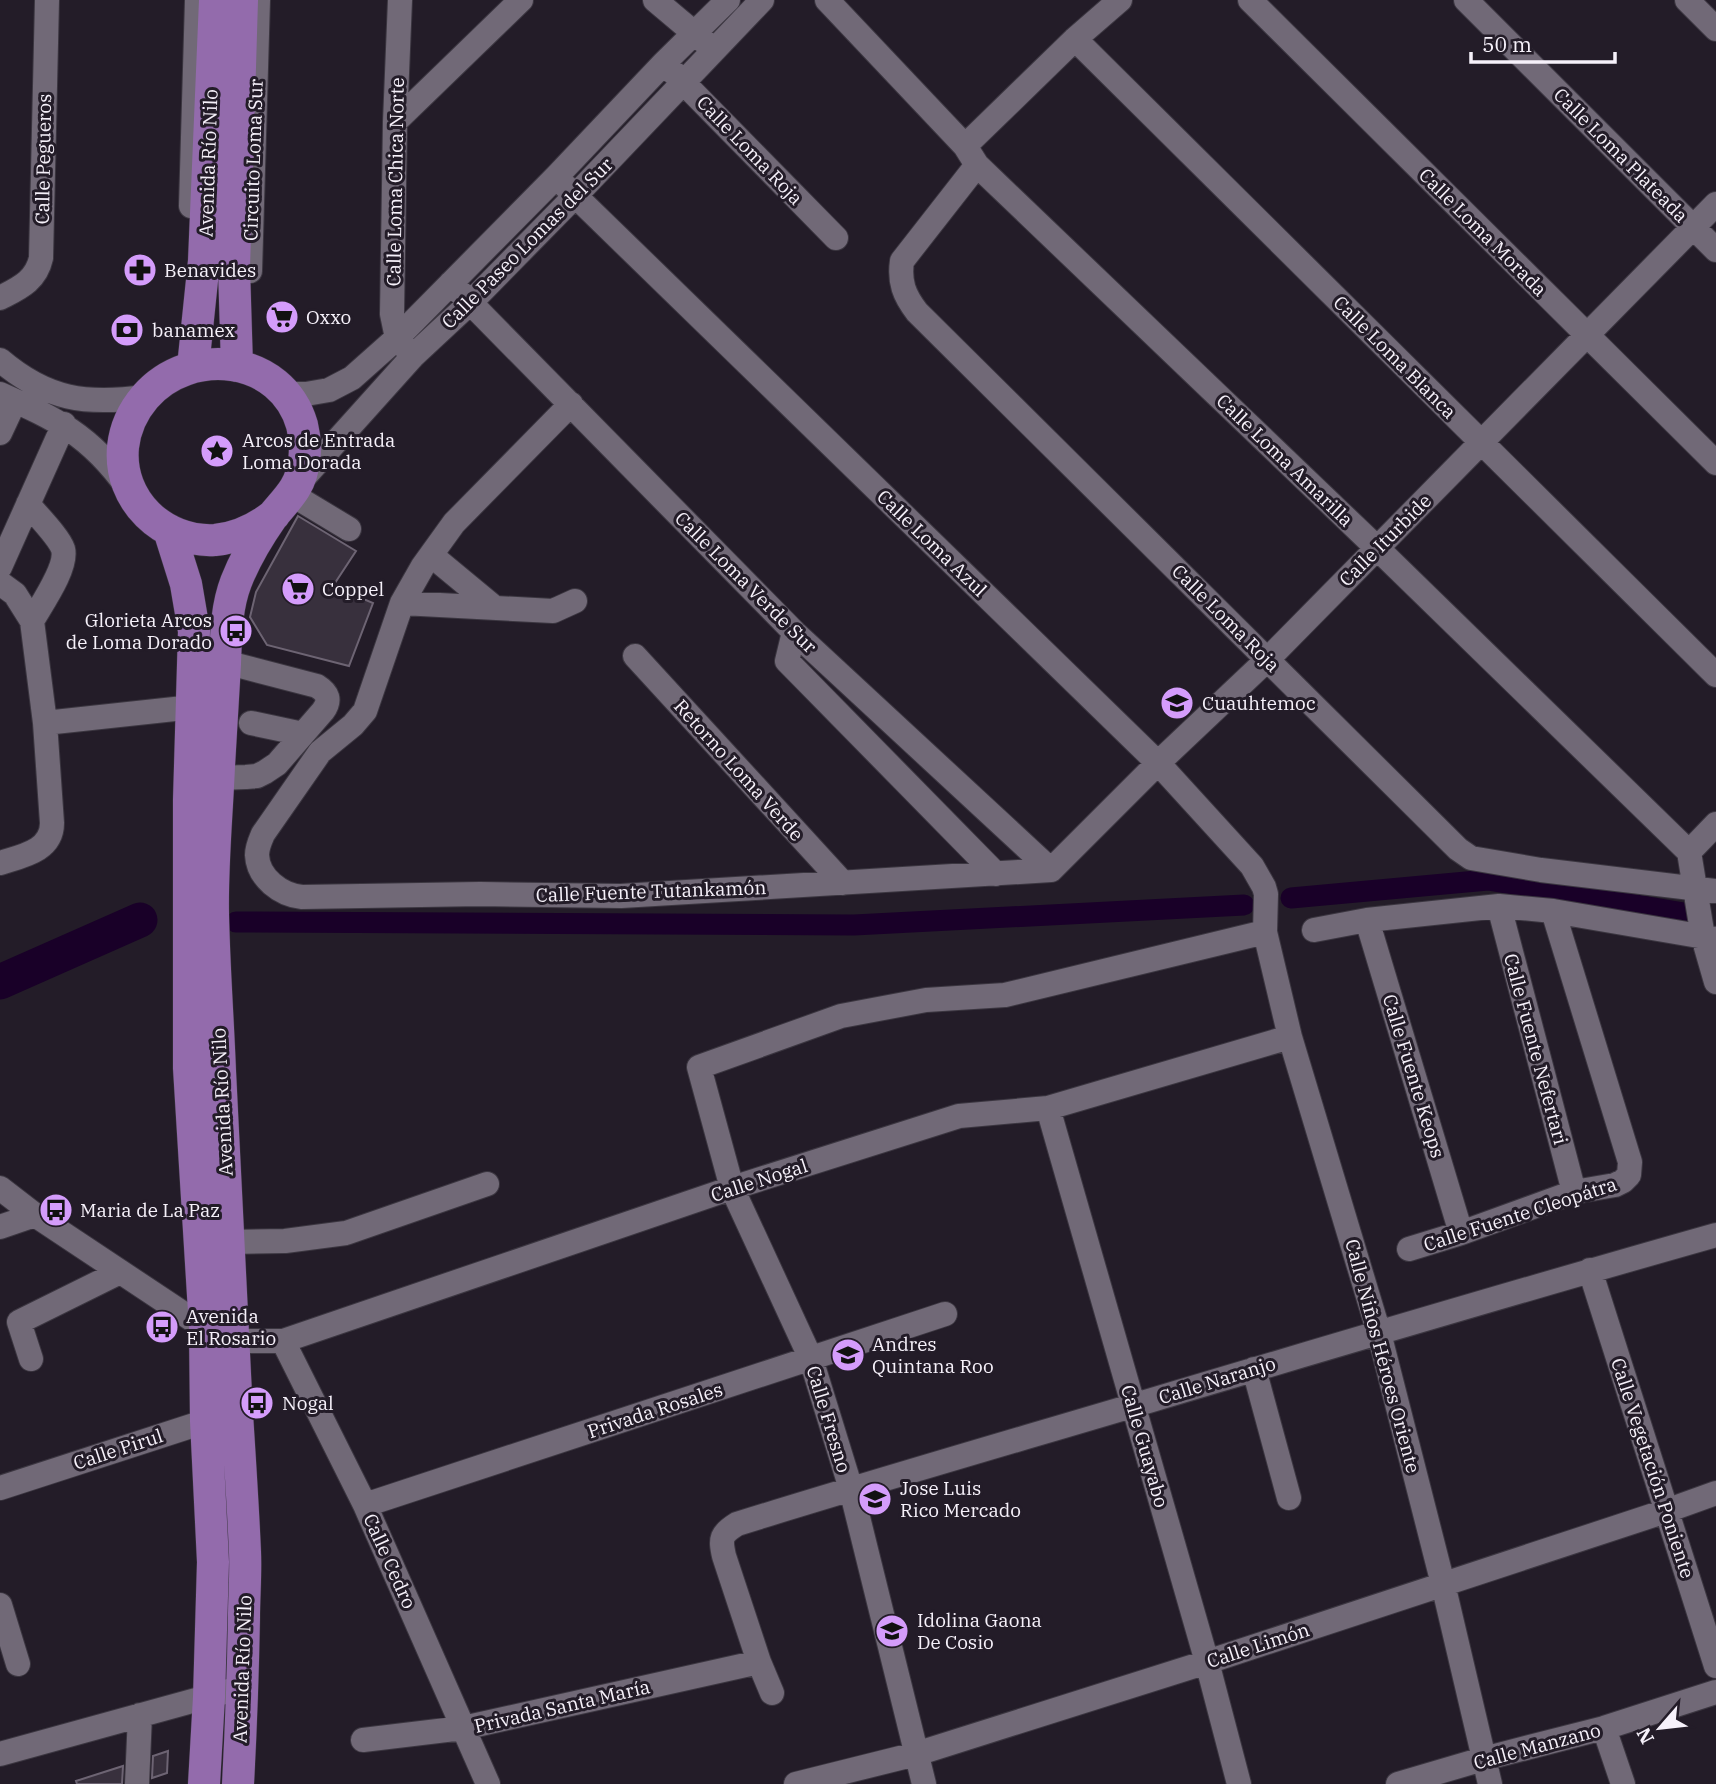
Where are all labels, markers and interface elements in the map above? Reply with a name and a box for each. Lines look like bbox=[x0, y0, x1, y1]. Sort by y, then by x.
scale bar bbox=[1471, 21, 1614, 65]
text: 50 m bbox=[1482, 30, 1532, 58]
street label: Calle Loma Chica Norte bbox=[381, 77, 409, 287]
street label: Circuito Loma Sur bbox=[238, 78, 268, 242]
street label: Calle Loma Plateada bbox=[1549, 83, 1693, 227]
street label: Avenida Río Nilo bbox=[193, 89, 223, 237]
street label: Calle Loma Roja bbox=[692, 90, 808, 210]
street label: Calle Pegueros bbox=[30, 93, 56, 225]
street label: Calle Paseo Lomas del Sur bbox=[436, 152, 618, 334]
street label: Calle Loma Morada bbox=[1414, 163, 1552, 301]
pharmacy icon: Benavides bbox=[121, 251, 159, 289]
place label: Benavides bbox=[164, 258, 256, 282]
street label: Calle Loma Blanca bbox=[1328, 290, 1462, 424]
supermarket icon: Oxxo bbox=[263, 298, 301, 336]
place label: Oxxo bbox=[306, 305, 351, 329]
bank icon: banamex bbox=[108, 311, 146, 349]
place label: banamex bbox=[152, 318, 236, 342]
street label: Calle Loma Amarilla bbox=[1212, 388, 1358, 532]
place label: Arcos de Entrada Loma Dorada bbox=[242, 428, 395, 474]
place icon: Arcos de Entrada Loma Dorada bbox=[198, 432, 236, 470]
street label: Calle Loma Azul bbox=[872, 484, 992, 602]
street label: Calle Iturbide bbox=[1334, 489, 1436, 591]
street label: Calle Loma Verde Sur bbox=[670, 506, 822, 658]
street label: Calle Loma Roja bbox=[1167, 559, 1285, 677]
supermarket icon: Coppel bbox=[279, 570, 317, 608]
place label: Coppel bbox=[322, 577, 385, 601]
place label: Glorieta Arcos de Loma Dorado bbox=[66, 608, 212, 654]
bus stop icon: Glorieta Arcos de Loma Dorado bbox=[217, 612, 255, 650]
school or university icon: Cuauhtemoc bbox=[1158, 684, 1196, 722]
place label: Cuauhtemoc bbox=[1202, 691, 1316, 715]
street label: Retorno Loma Verde bbox=[669, 694, 809, 846]
street label: Calle Fuente Tutankamón bbox=[535, 875, 767, 907]
street label: Calle Fuente Nefertari bbox=[1499, 951, 1573, 1147]
street label: Calle Fuente Keops bbox=[1378, 991, 1450, 1161]
street label: Avenida Río Nilo bbox=[206, 1027, 238, 1177]
street label: Calle Nogal bbox=[708, 1153, 811, 1207]
street label: Calle Fuente Cleopátra bbox=[1420, 1171, 1620, 1257]
bus stop icon: Maria de La Paz bbox=[37, 1191, 75, 1229]
place label: Maria de La Paz bbox=[80, 1198, 220, 1222]
street label: Calle Niños Héroes Oriente bbox=[1340, 1236, 1426, 1476]
place label: Avenida El Rosario bbox=[186, 1304, 276, 1350]
bus stop icon: Avenida El Rosario bbox=[143, 1308, 181, 1346]
place label: Andres Quintana Roo bbox=[872, 1332, 994, 1378]
school or university icon: Andres Quintana Roo bbox=[829, 1336, 867, 1374]
street label: Calle Naranjo bbox=[1156, 1351, 1278, 1409]
street label: Calle Vegetación Poniente bbox=[1606, 1355, 1700, 1581]
street label: Calle Fresno bbox=[801, 1363, 857, 1475]
street label: Privada Rosales bbox=[584, 1377, 726, 1443]
street label: Calle Guayabo bbox=[1116, 1382, 1174, 1510]
bus stop icon: Nogal bbox=[238, 1384, 276, 1422]
place label: Nogal bbox=[282, 1391, 334, 1415]
street label: Calle Pirul bbox=[70, 1423, 166, 1475]
place label: Jose Luis Rico Mercado bbox=[900, 1476, 1021, 1522]
school or university icon: Jose Luis Rico Mercado bbox=[856, 1480, 894, 1518]
street label: Calle Cedro bbox=[358, 1510, 422, 1612]
street label: Avenida Río Nilo bbox=[227, 1595, 257, 1743]
place label: Idolina Gaona De Cosio bbox=[917, 1608, 1042, 1654]
school or university icon: Idolina Gaona De Cosio bbox=[873, 1612, 911, 1650]
street label: Calle Limón bbox=[1204, 1617, 1312, 1673]
street label: Privada Santa María bbox=[472, 1674, 652, 1738]
north arrow bbox=[1625, 1693, 1695, 1763]
street label: Calle Manzano bbox=[1471, 1718, 1603, 1774]
text: N bbox=[1631, 1724, 1659, 1748]

